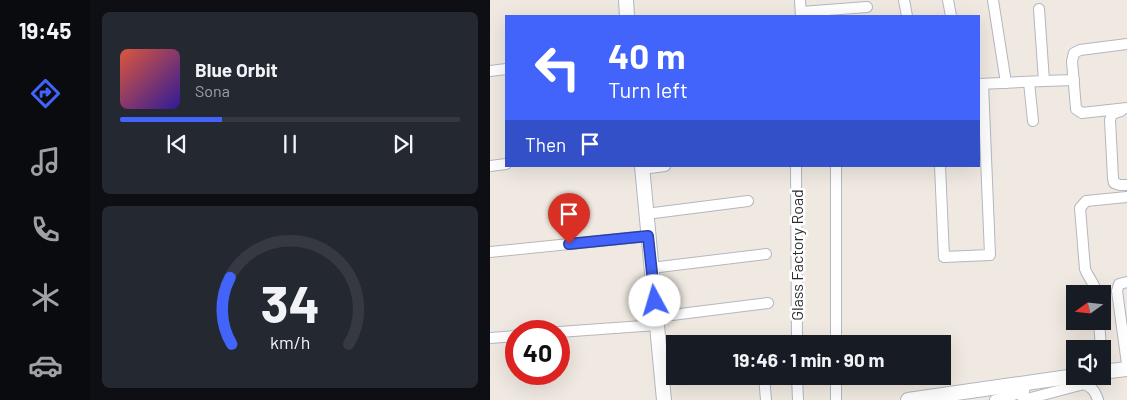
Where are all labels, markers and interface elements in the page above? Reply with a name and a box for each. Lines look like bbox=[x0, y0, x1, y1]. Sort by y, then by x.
text: 19:45 bbox=[19, 17, 71, 43]
text: 40 m bbox=[608, 34, 685, 76]
icon: left bbox=[525, 35, 590, 100]
text: Blue Orbit bbox=[195, 58, 278, 81]
icon: directions bbox=[28, 76, 63, 111]
text: Turn left bbox=[608, 76, 688, 102]
text: Sona bbox=[195, 81, 230, 100]
icon: previous bbox=[163, 130, 191, 158]
icon: pause bbox=[276, 130, 304, 158]
icon: next bbox=[389, 130, 417, 158]
icon: arrive bbox=[576, 130, 604, 158]
text: Then bbox=[525, 133, 566, 156]
icon: music bbox=[28, 144, 63, 179]
street label: Glass Factory Road bbox=[787, 189, 806, 321]
pin bbox=[548, 193, 590, 244]
icon: arrive bbox=[555, 200, 583, 228]
icon: phone bbox=[28, 212, 63, 247]
text: 34 bbox=[260, 271, 320, 333]
position arrow bbox=[628, 274, 680, 326]
icon: climate bbox=[28, 280, 63, 315]
north arrow bbox=[1066, 285, 1111, 330]
map controls bbox=[1066, 285, 1111, 385]
speed limit sign: 40 bbox=[505, 320, 570, 385]
text: km/h bbox=[270, 331, 310, 353]
button: sound bbox=[1066, 340, 1111, 385]
icon: car bbox=[28, 348, 63, 383]
text: 19:46 · 1 min · 90 m bbox=[733, 348, 884, 371]

